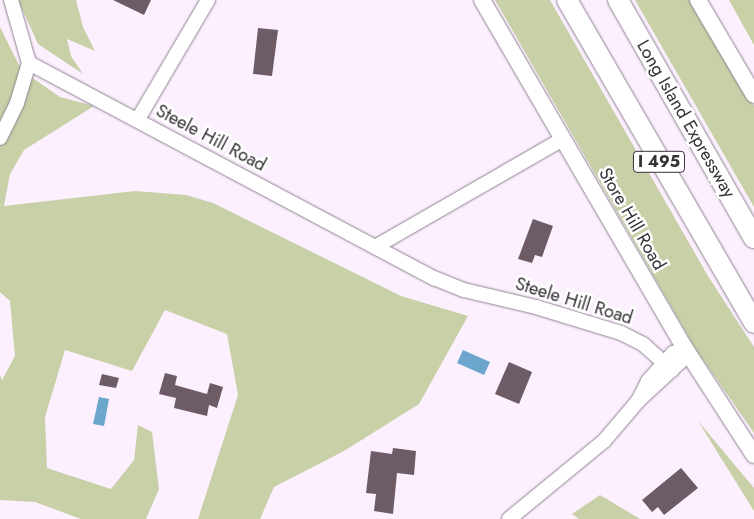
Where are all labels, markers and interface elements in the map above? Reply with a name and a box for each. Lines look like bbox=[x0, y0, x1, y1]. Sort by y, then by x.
street label: Long Island Expressway bbox=[632, 36, 740, 202]
street label: Steele Hill Road bbox=[152, 100, 270, 176]
road number: I 495 bbox=[633, 148, 685, 176]
street label: Store Hill Road bbox=[594, 164, 670, 274]
street label: Steele Hill Road bbox=[513, 273, 635, 329]

